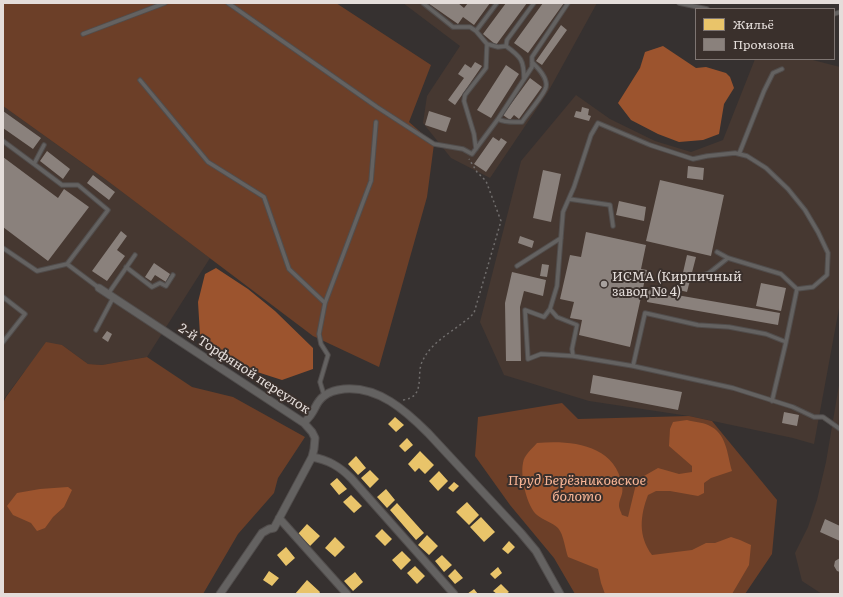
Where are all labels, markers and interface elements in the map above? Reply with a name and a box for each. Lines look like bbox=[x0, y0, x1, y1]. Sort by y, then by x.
legend bbox=[695, 8, 835, 60]
text: Жильё bbox=[733, 15, 774, 33]
text: Промзона bbox=[733, 35, 794, 53]
place label: ИСМА (Кирпичный завод № 4) bbox=[612, 269, 742, 300]
marker: ИСМА (Кирпичный завод № 4) bbox=[599, 279, 609, 289]
street label: 2-й Торфяной переулок bbox=[175, 321, 313, 417]
water label: Пруд Берёзниковское болото bbox=[508, 473, 646, 506]

